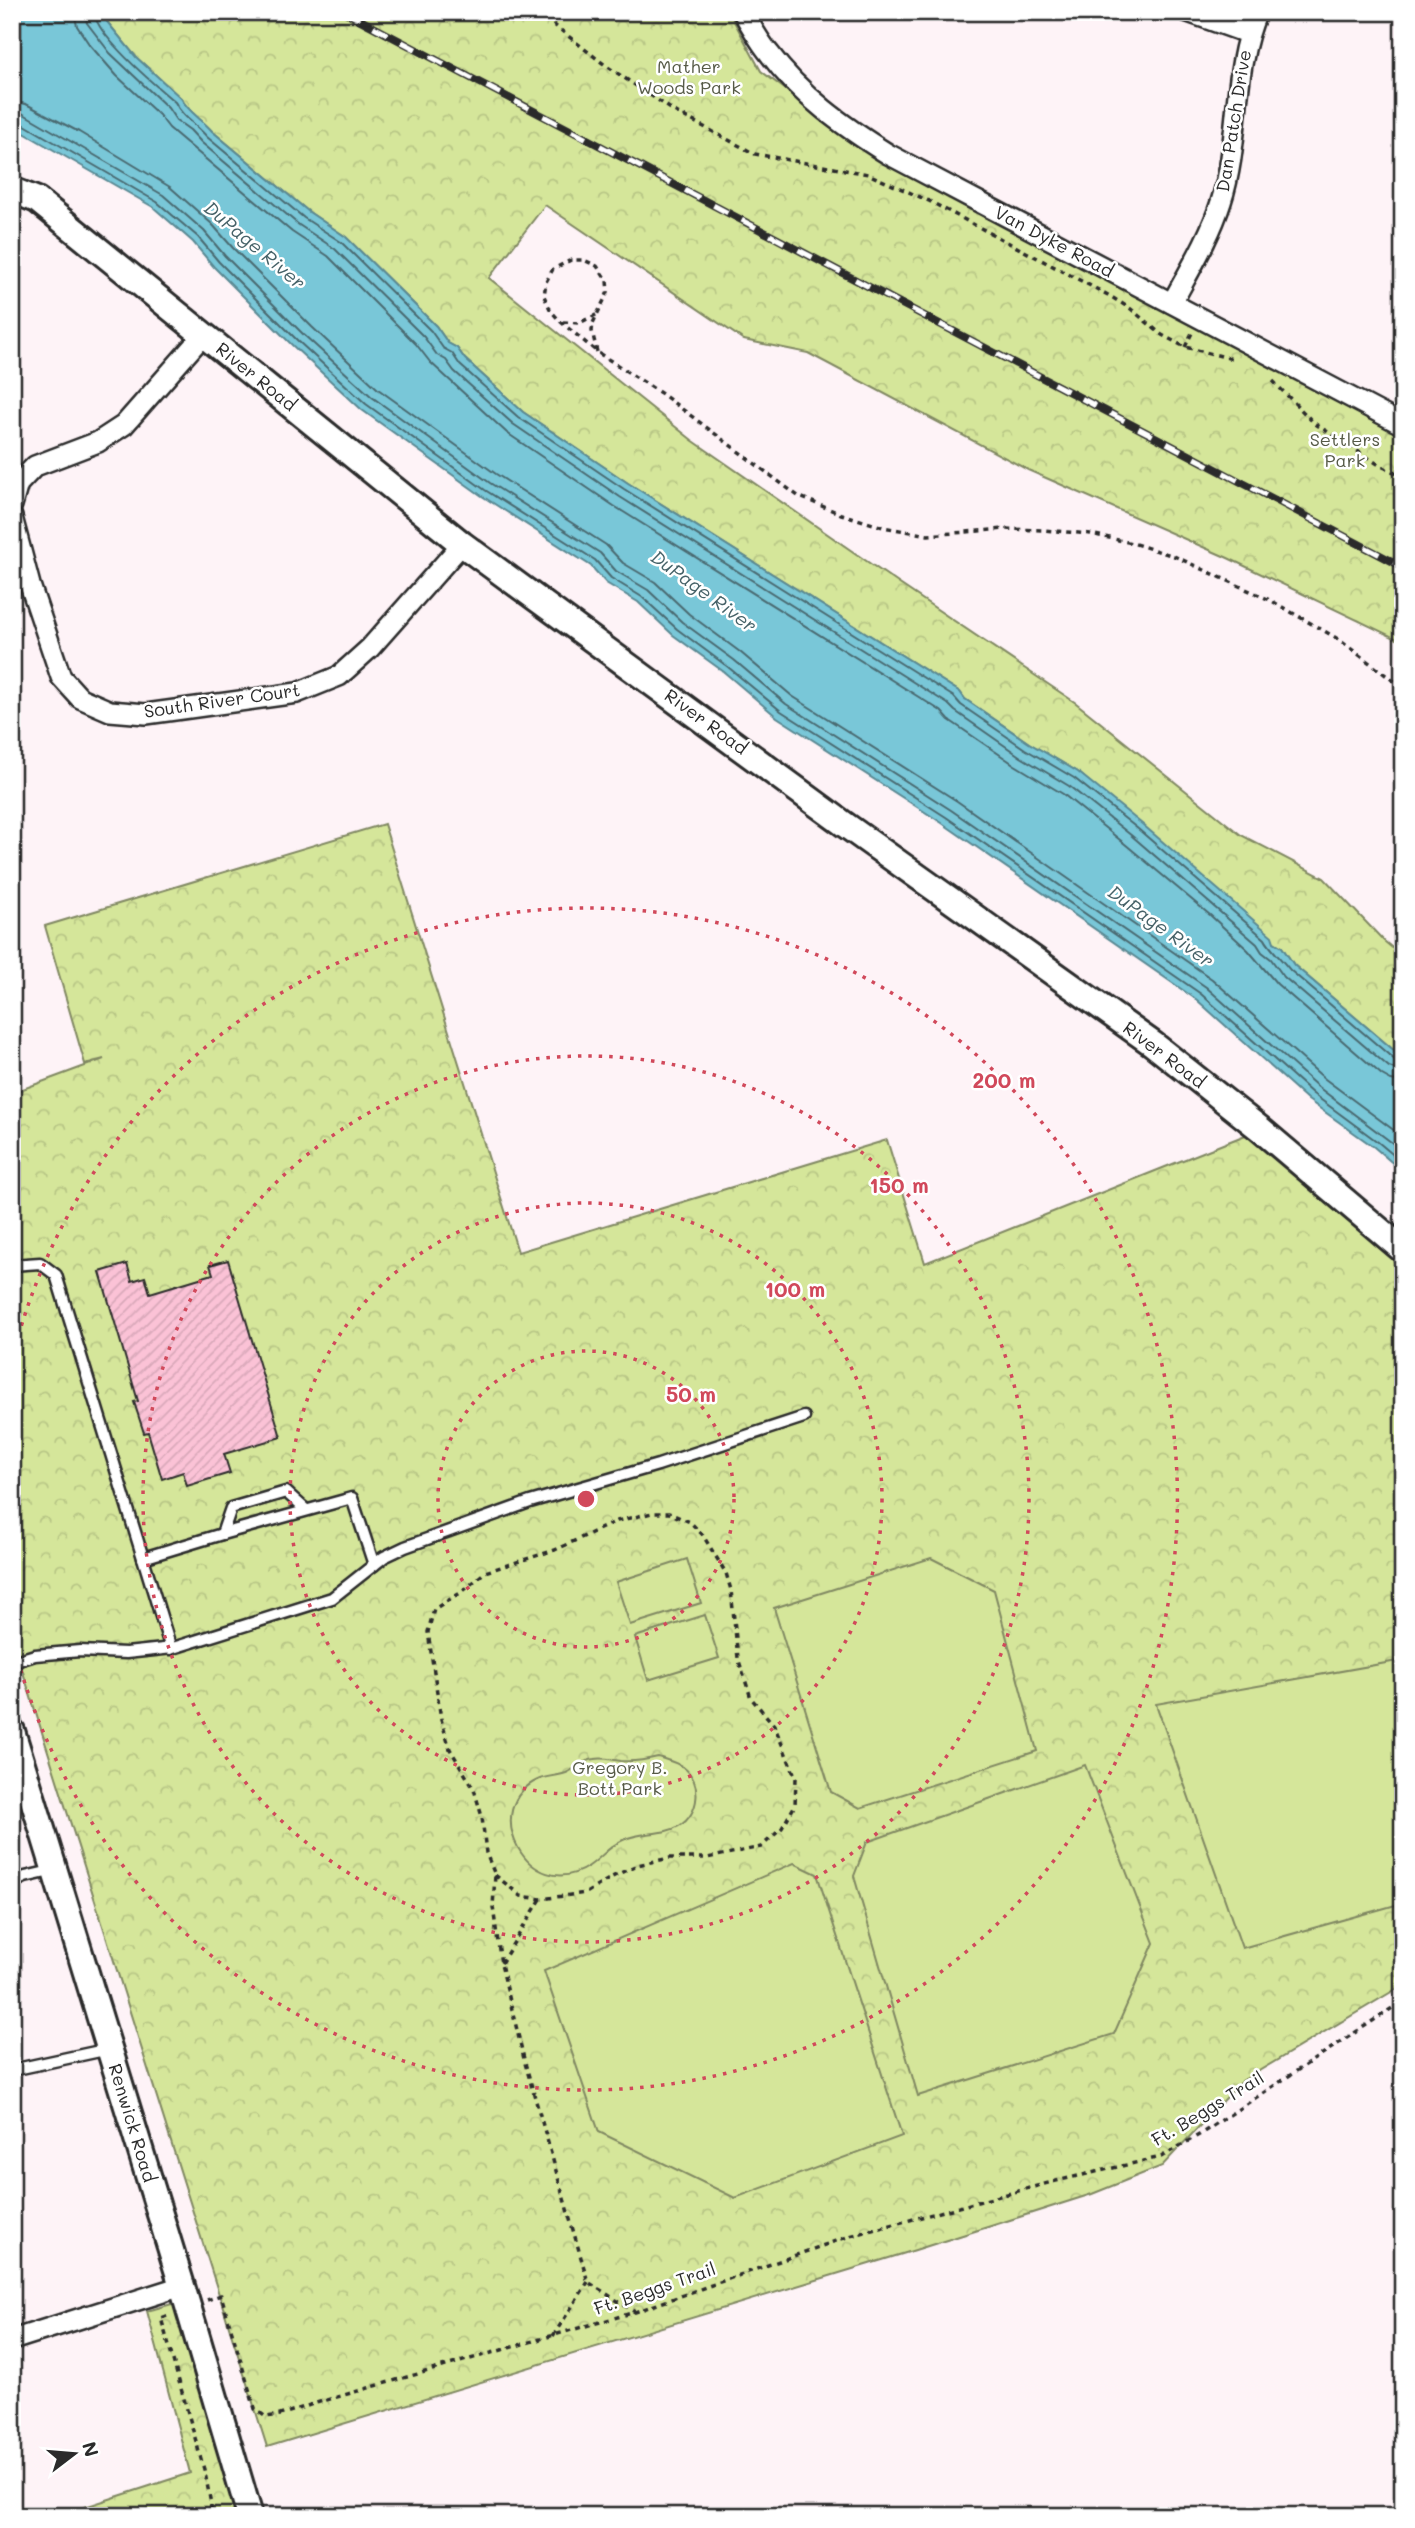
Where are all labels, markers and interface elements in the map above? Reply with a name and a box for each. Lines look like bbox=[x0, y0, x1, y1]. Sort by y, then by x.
street label: Dan Patch Drive bbox=[1210, 48, 1256, 194]
park label: Mather Woods Park bbox=[637, 54, 741, 99]
water label: DuPage River bbox=[199, 195, 311, 294]
street label: Van Dyke Road bbox=[991, 200, 1118, 283]
street label: River Road bbox=[211, 336, 302, 416]
park label: Settlers Park bbox=[1310, 427, 1380, 472]
water label: DuPage River bbox=[646, 544, 762, 637]
street label: South River Court bbox=[142, 677, 301, 723]
street label: River Road bbox=[660, 683, 753, 760]
water label: DuPage River bbox=[1103, 879, 1219, 972]
street label: River Road bbox=[1119, 1015, 1211, 1093]
text: 200 m bbox=[973, 1066, 1035, 1093]
text: 150 m bbox=[869, 1171, 929, 1198]
text: 100 m bbox=[765, 1275, 825, 1302]
text: 50 m bbox=[666, 1380, 716, 1407]
centre of rings bbox=[574, 1487, 598, 1511]
park label: Gregory B. Bott Park bbox=[572, 1755, 668, 1800]
street label: Renwick Road bbox=[104, 2060, 162, 2185]
street label: Ft. Beggs Trail bbox=[1147, 2065, 1268, 2151]
street label: Ft. Beggs Trail bbox=[591, 2256, 719, 2320]
north arrow bbox=[38, 2420, 108, 2490]
text: N bbox=[77, 2439, 105, 2460]

